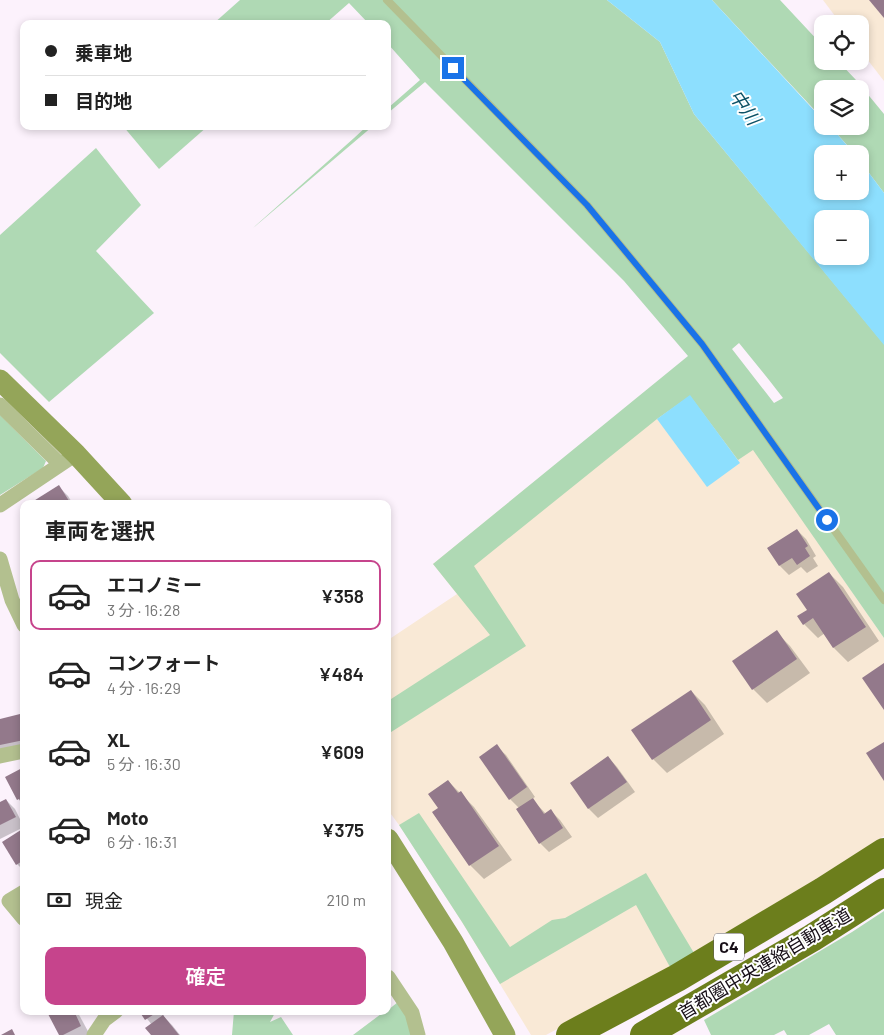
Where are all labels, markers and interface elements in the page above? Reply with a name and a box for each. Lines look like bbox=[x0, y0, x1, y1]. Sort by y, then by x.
map controls bbox=[814, 15, 869, 265]
button: locate bbox=[814, 15, 869, 70]
text: 乗車地 bbox=[75, 41, 132, 64]
route end bbox=[442, 57, 464, 79]
button: layers bbox=[814, 80, 869, 135]
water label: 中川 bbox=[725, 85, 767, 131]
text: 目的地 bbox=[75, 89, 132, 112]
button: + bbox=[814, 145, 869, 200]
button: − bbox=[814, 210, 869, 265]
route start bbox=[816, 509, 838, 531]
text: 車両を選択 bbox=[45, 517, 155, 543]
icon: car bbox=[47, 573, 92, 618]
text: エコノミー bbox=[107, 573, 202, 596]
text: ¥358 bbox=[321, 584, 364, 607]
text: 3 分 · 16:28 bbox=[107, 600, 180, 619]
icon: car bbox=[47, 651, 92, 696]
text: コンフォート bbox=[107, 651, 220, 674]
text: ¥484 bbox=[319, 662, 364, 685]
text: 4 分 · 16:29 bbox=[107, 678, 181, 697]
text: XL bbox=[107, 728, 130, 751]
icon: car bbox=[47, 729, 92, 774]
text: ¥609 bbox=[320, 740, 364, 763]
text: 5 分 · 16:30 bbox=[107, 754, 181, 773]
text: Moto bbox=[107, 806, 149, 829]
icon: car bbox=[47, 807, 92, 852]
text: ¥375 bbox=[322, 818, 364, 841]
text: 6 分 · 16:31 bbox=[107, 832, 177, 851]
icon: cash bbox=[45, 886, 73, 914]
text: 現金 bbox=[85, 889, 123, 912]
text: 210 m bbox=[327, 890, 366, 909]
street label: 首都圏中央連絡自動車道 bbox=[674, 903, 855, 1024]
road number: C4 bbox=[714, 934, 744, 960]
button: 確定 bbox=[45, 947, 366, 1005]

